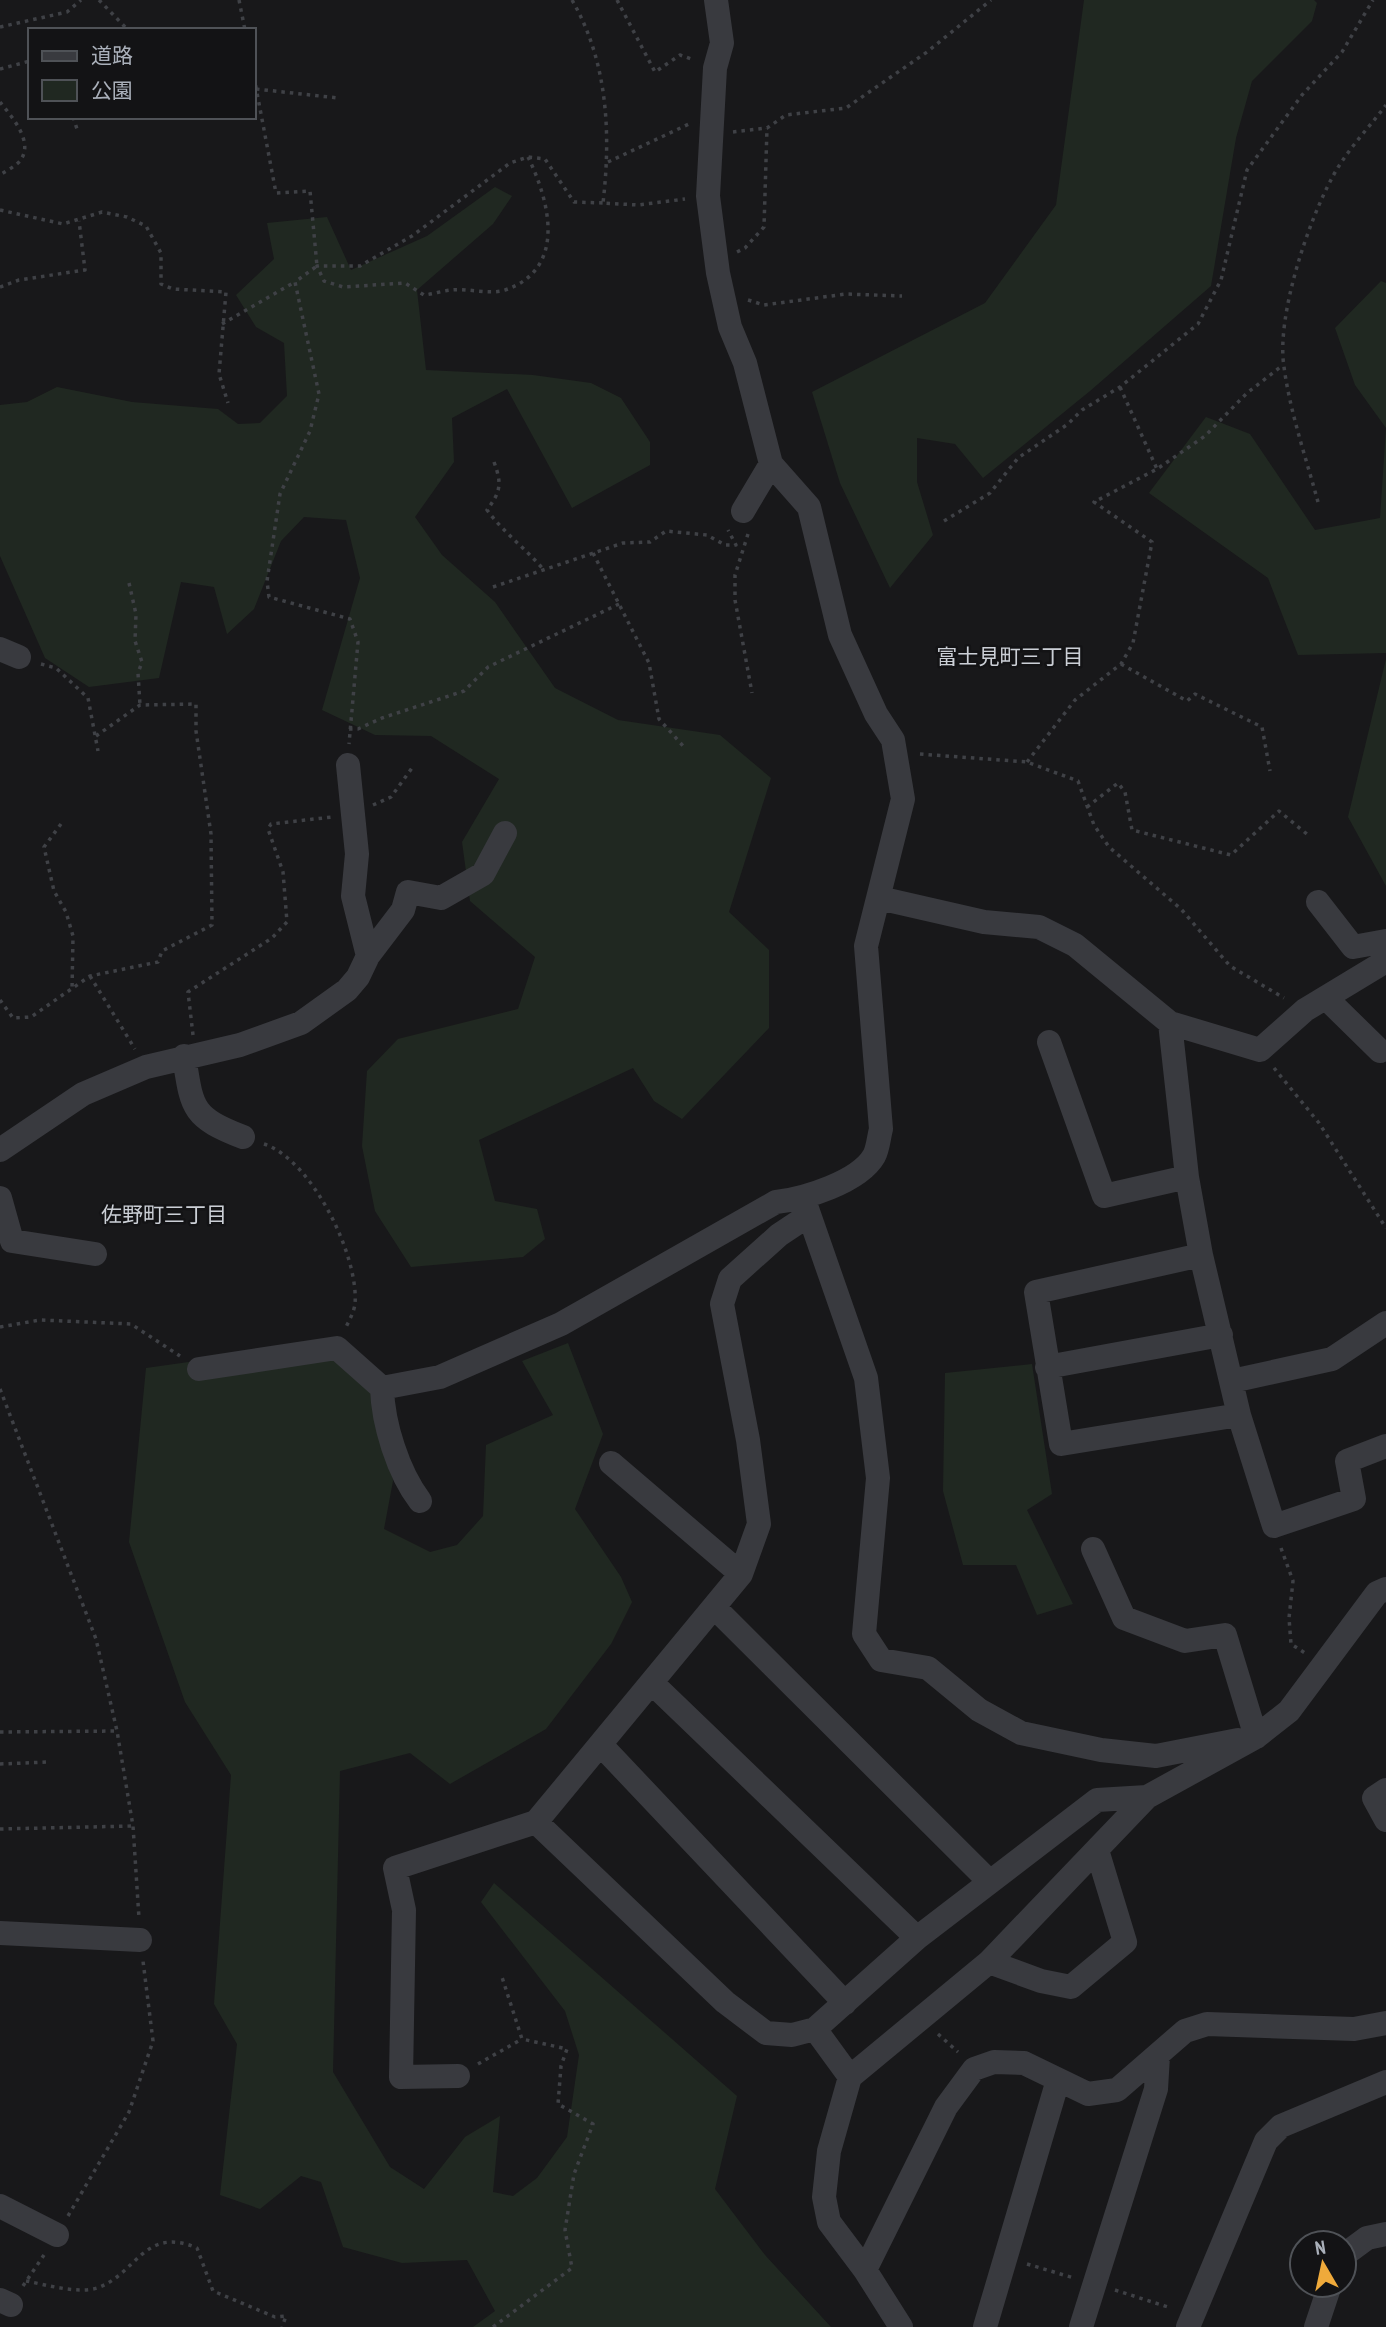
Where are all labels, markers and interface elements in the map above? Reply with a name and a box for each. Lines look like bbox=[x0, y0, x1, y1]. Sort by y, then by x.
legend bbox=[28, 28, 256, 119]
text: 道路 bbox=[91, 42, 133, 69]
text: 公園 bbox=[91, 77, 133, 104]
district label: 富士見町三丁目 bbox=[937, 643, 1084, 670]
district label: 佐野町三丁目 bbox=[101, 1201, 227, 1228]
north arrow bbox=[1288, 2229, 1358, 2299]
text: N bbox=[1313, 2235, 1327, 2260]

